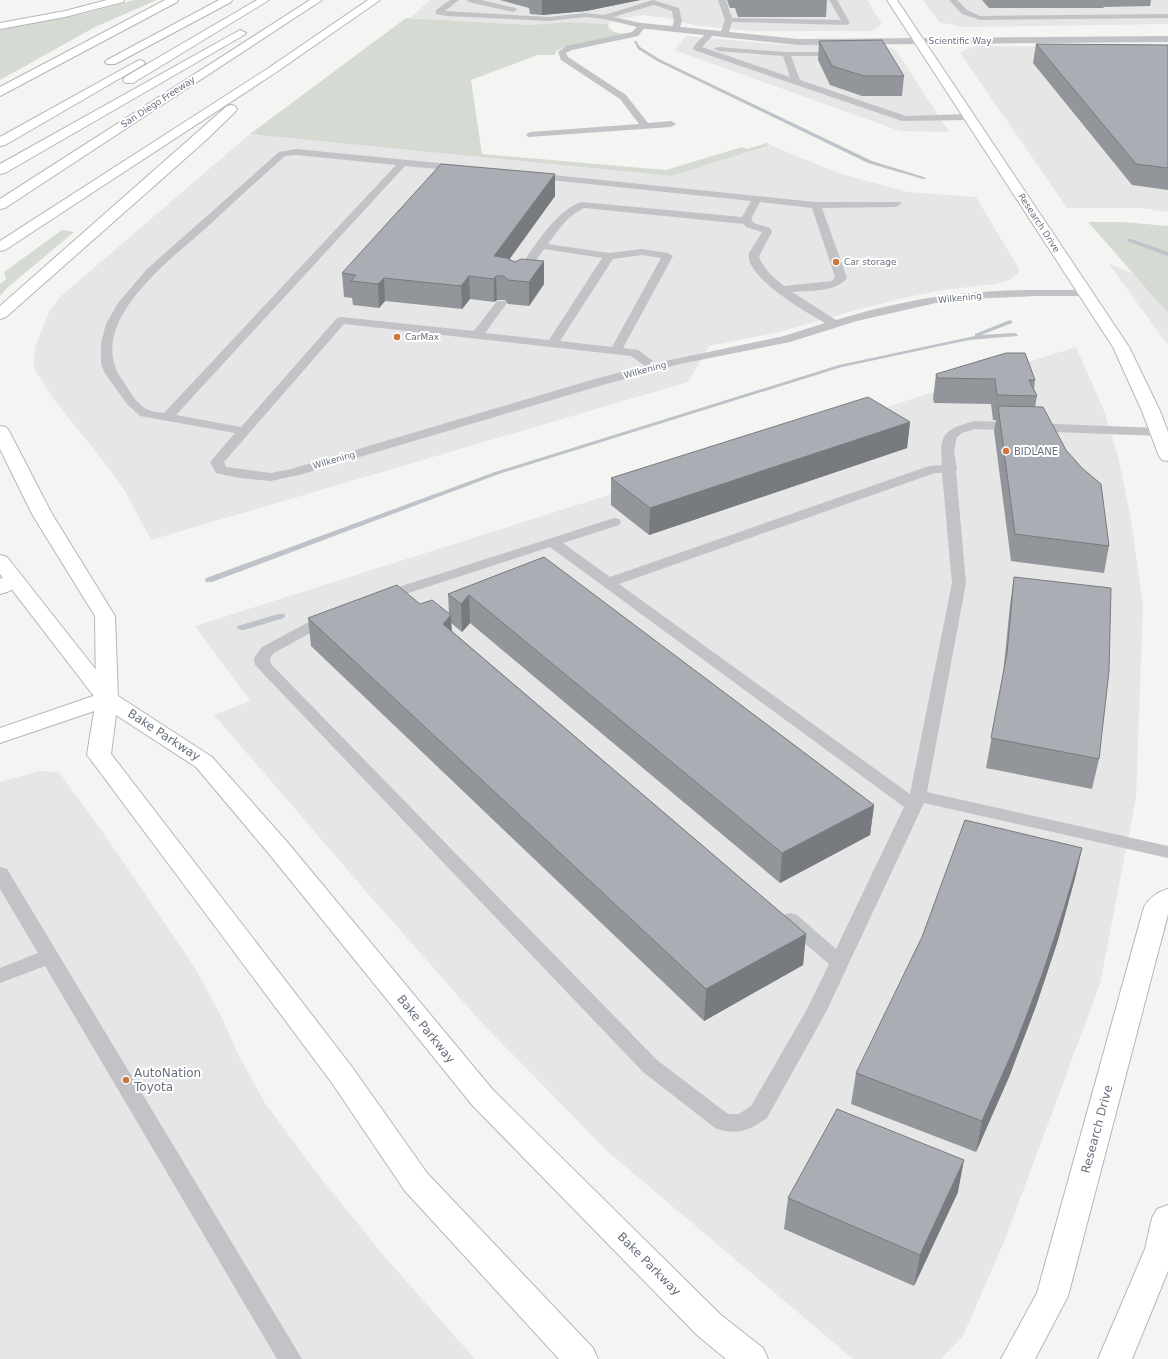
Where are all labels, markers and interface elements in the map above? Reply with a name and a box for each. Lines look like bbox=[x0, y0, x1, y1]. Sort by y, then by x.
street label: Scientific Way bbox=[928, 36, 992, 46]
street label: San Diego Freeway bbox=[119, 74, 197, 130]
street label: Research Drive bbox=[1016, 192, 1062, 255]
marker: Car storage bbox=[831, 257, 841, 267]
place label: Car storage bbox=[844, 257, 897, 267]
street label: Wilkening bbox=[938, 291, 982, 305]
marker: CarMax bbox=[392, 332, 402, 342]
place label: CarMax bbox=[405, 332, 440, 342]
street label: Wilkening bbox=[623, 360, 667, 380]
marker: BIDLANE bbox=[1001, 446, 1011, 456]
place label: BIDLANE bbox=[1014, 446, 1058, 457]
street label: Wilkening bbox=[312, 449, 356, 471]
street label: Bake Parkway bbox=[125, 706, 203, 764]
street label: Bake Parkway bbox=[394, 992, 458, 1066]
place label: AutoNation Toyota bbox=[133, 1066, 201, 1094]
marker: AutoNation Toyota bbox=[121, 1075, 131, 1085]
street label: Research Drive bbox=[1078, 1083, 1116, 1175]
street label: Bake Parkway bbox=[615, 1230, 683, 1298]

